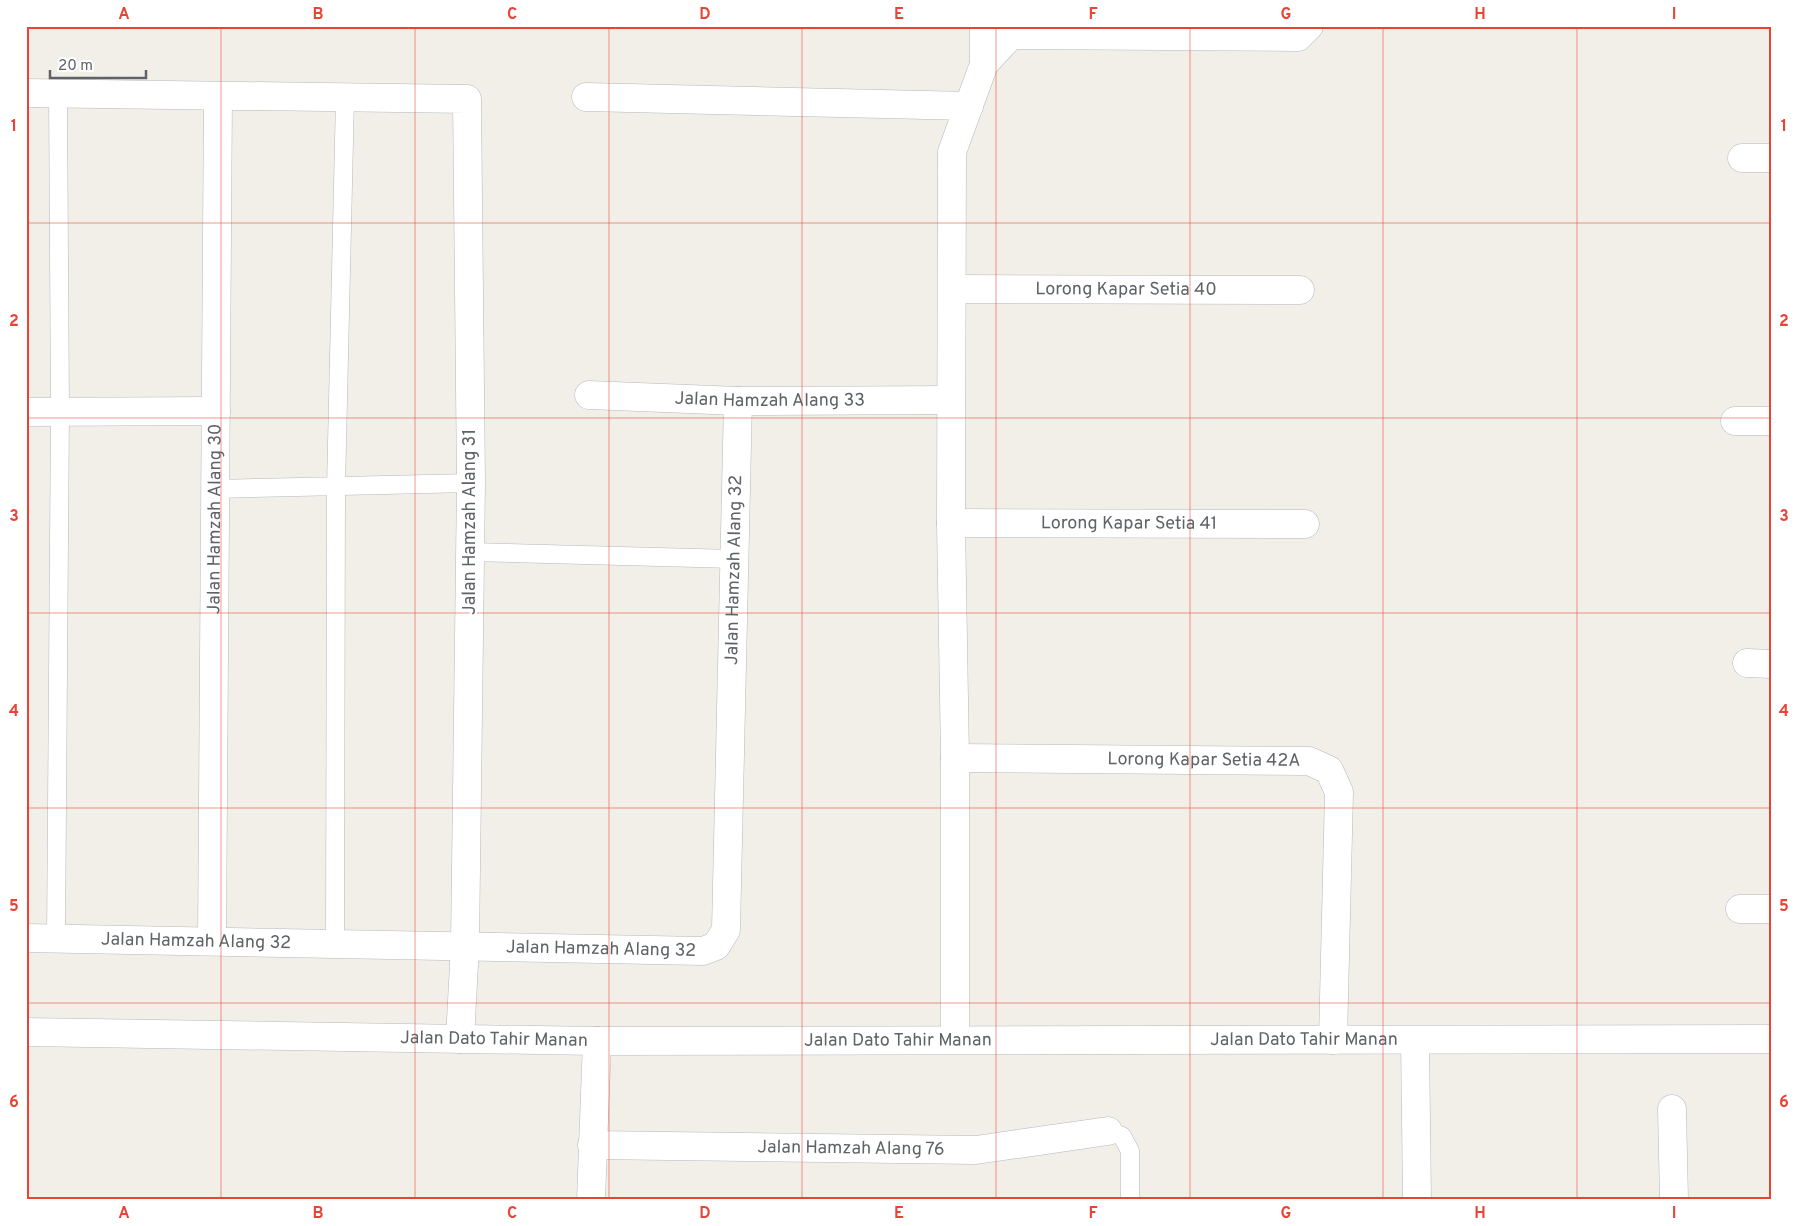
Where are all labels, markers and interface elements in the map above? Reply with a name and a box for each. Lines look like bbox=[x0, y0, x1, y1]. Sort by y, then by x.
text: A bbox=[118, 5, 130, 25]
text: B bbox=[312, 5, 324, 25]
text: C bbox=[507, 5, 517, 25]
text: D bbox=[699, 5, 711, 25]
text: E bbox=[894, 5, 904, 25]
text: F bbox=[1088, 5, 1098, 25]
text: G bbox=[1281, 5, 1291, 25]
text: H bbox=[1474, 5, 1486, 25]
text: I bbox=[1672, 5, 1676, 25]
scale bar bbox=[50, 48, 146, 80]
text: 20 m bbox=[58, 57, 93, 76]
text: 1 bbox=[11, 117, 17, 137]
text: 1 bbox=[1781, 117, 1787, 137]
street label: Lorong Kapar Setia 40 bbox=[1035, 278, 1217, 301]
text: 2 bbox=[9, 312, 19, 332]
text: 2 bbox=[1779, 312, 1789, 332]
street label: Jalan Hamzah Alang 33 bbox=[674, 387, 865, 413]
street label: Jalan Hamzah Alang 30 bbox=[203, 423, 227, 615]
street label: Jalan Hamzah Alang 31 bbox=[459, 429, 482, 615]
street label: Jalan Hamzah Alang 32 bbox=[721, 475, 748, 665]
text: 3 bbox=[9, 507, 19, 527]
text: 3 bbox=[1779, 507, 1789, 527]
street label: Lorong Kapar Setia 41 bbox=[1041, 512, 1217, 535]
text: 4 bbox=[9, 702, 19, 722]
text: 4 bbox=[1779, 702, 1789, 722]
street label: Lorong Kapar Setia 42A bbox=[1107, 748, 1301, 772]
text: 5 bbox=[9, 897, 19, 917]
text: 5 bbox=[1779, 897, 1789, 917]
street label: Jalan Hamzah Alang 32 bbox=[101, 928, 291, 955]
street label: Jalan Hamzah Alang 32 bbox=[506, 936, 696, 962]
street label: Jalan Dato Tahir Manan bbox=[400, 1026, 588, 1052]
street label: Jalan Dato Tahir Manan bbox=[1210, 1028, 1398, 1051]
street label: Jalan Dato Tahir Manan bbox=[804, 1029, 992, 1052]
text: 6 bbox=[9, 1093, 19, 1113]
text: 6 bbox=[1779, 1093, 1789, 1113]
street label: Jalan Hamzah Alang 76 bbox=[757, 1136, 945, 1161]
text: A bbox=[118, 1204, 130, 1224]
text: B bbox=[312, 1204, 324, 1224]
text: C bbox=[507, 1204, 517, 1224]
text: D bbox=[699, 1204, 711, 1224]
text: E bbox=[894, 1204, 904, 1224]
text: F bbox=[1088, 1204, 1098, 1224]
text: G bbox=[1281, 1204, 1291, 1224]
text: H bbox=[1474, 1204, 1486, 1224]
text: I bbox=[1672, 1204, 1676, 1224]

